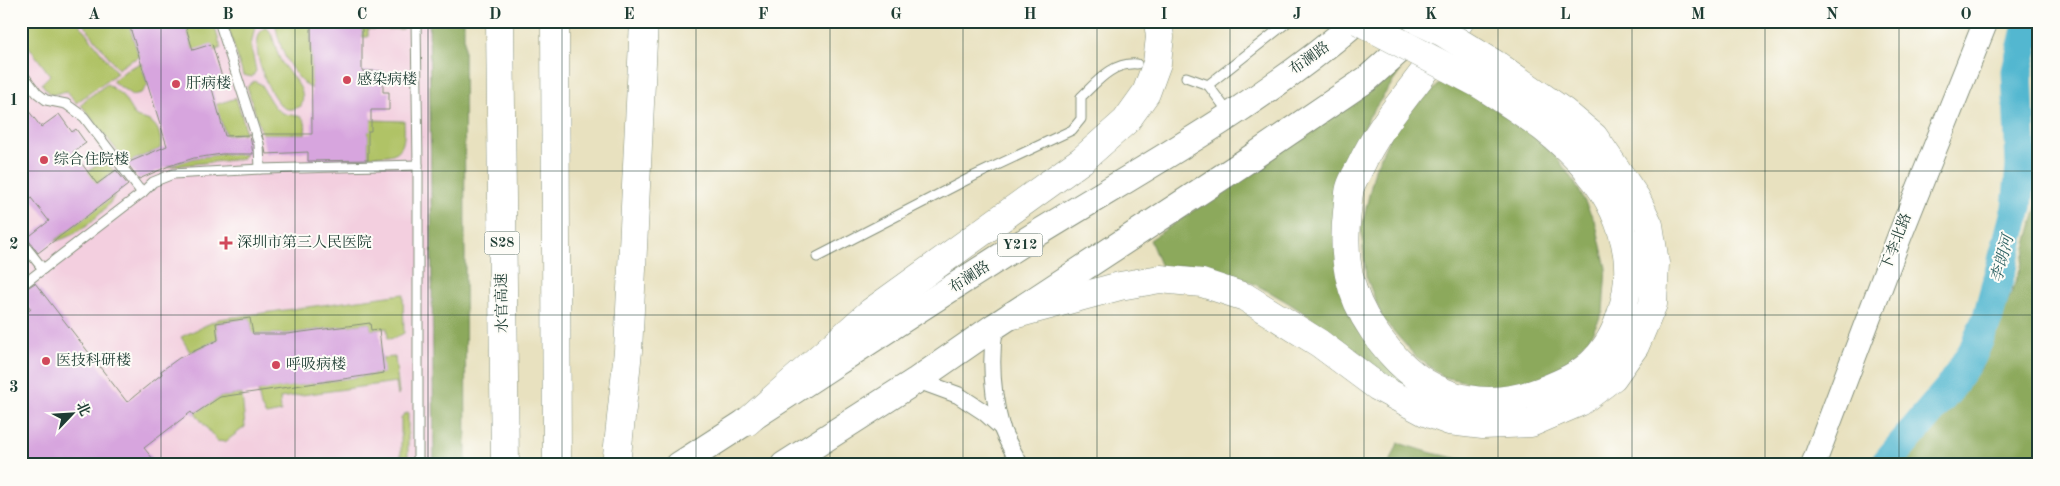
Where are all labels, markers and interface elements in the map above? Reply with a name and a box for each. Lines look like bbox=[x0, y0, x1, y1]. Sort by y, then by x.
text: A bbox=[88, 7, 100, 23]
text: B bbox=[222, 7, 234, 23]
text: C bbox=[357, 7, 367, 23]
text: D bbox=[489, 7, 501, 23]
text: E bbox=[623, 7, 635, 23]
text: F bbox=[758, 7, 769, 23]
text: G bbox=[890, 7, 902, 23]
text: H bbox=[1023, 7, 1037, 23]
text: I bbox=[1160, 7, 1168, 23]
text: J bbox=[1293, 7, 1302, 23]
text: K bbox=[1425, 7, 1437, 23]
text: L bbox=[1560, 7, 1571, 23]
text: M bbox=[1691, 7, 1705, 23]
text: N bbox=[1826, 7, 1839, 23]
text: O bbox=[1960, 7, 1972, 23]
street label: 布澜路 bbox=[1286, 38, 1333, 78]
place label: 感染病楼 bbox=[357, 71, 417, 88]
marker: 感染病楼 bbox=[341, 74, 353, 86]
place label: 肝病楼 bbox=[186, 75, 231, 92]
marker: 肝病楼 bbox=[170, 78, 182, 90]
text: 1 bbox=[9, 93, 19, 109]
place label: 综合住院楼 bbox=[54, 151, 129, 168]
marker: 综合住院楼 bbox=[38, 154, 50, 166]
street label: 下李北路 bbox=[1877, 211, 1915, 273]
water label: 李朗河 bbox=[1987, 230, 2018, 284]
road number: S28 bbox=[484, 232, 520, 254]
place label: 深圳市第三人民医院 bbox=[237, 234, 372, 251]
road number: Y212 bbox=[998, 234, 1042, 256]
marker: 深圳市第三人民医院 bbox=[219, 236, 233, 250]
text: 2 bbox=[9, 237, 19, 253]
street label: 布澜路 bbox=[946, 258, 993, 297]
street label: 水官高速 bbox=[493, 273, 511, 333]
place label: 医技科研楼 bbox=[56, 352, 131, 369]
marker: 医技科研楼 bbox=[40, 355, 52, 367]
place label: 呼吸病楼 bbox=[286, 356, 346, 373]
marker: 呼吸病楼 bbox=[270, 359, 282, 371]
text: 3 bbox=[9, 380, 19, 396]
north arrow bbox=[48, 388, 98, 438]
text: 北 bbox=[74, 399, 93, 418]

